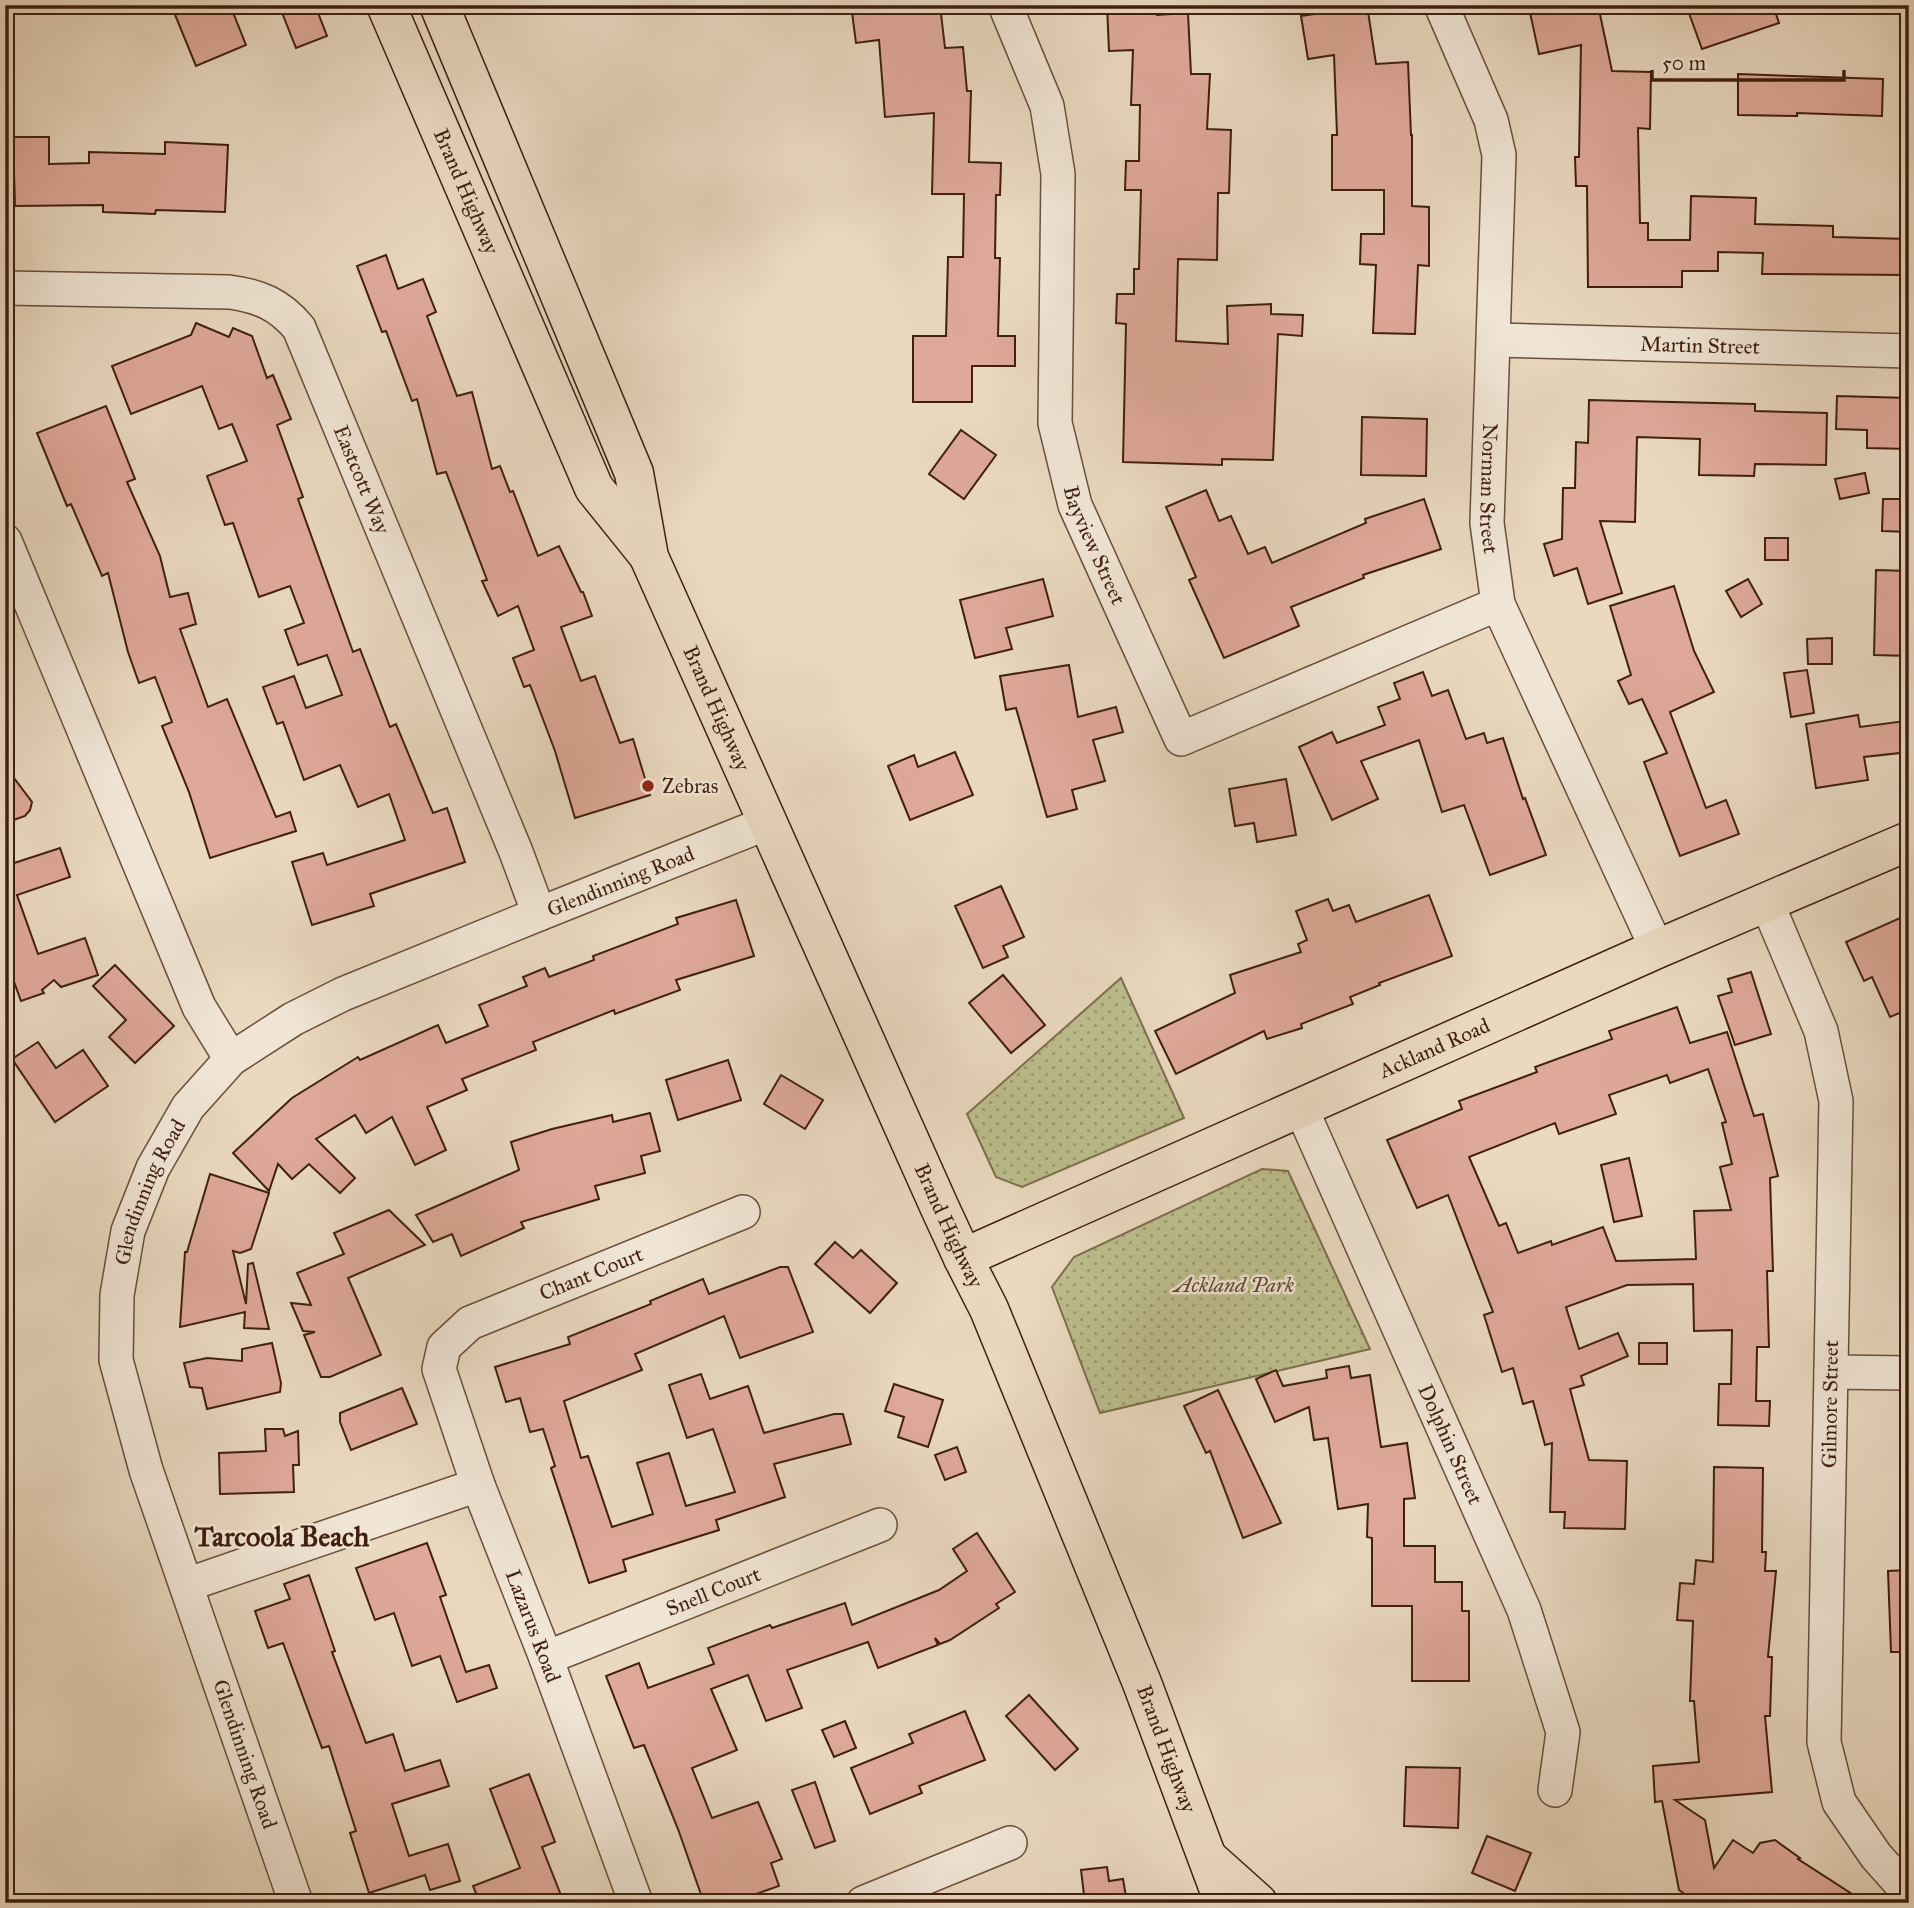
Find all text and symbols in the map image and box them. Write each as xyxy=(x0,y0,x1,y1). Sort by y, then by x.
scale bar xyxy=(1652,38,1844,82)
text: 50 m xyxy=(1662,50,1707,76)
street label: Brand Highway xyxy=(428,125,505,259)
street label: Martin Street xyxy=(1640,331,1761,360)
street label: Eastcott Way xyxy=(328,421,396,539)
street label: Norman Street xyxy=(1474,423,1504,556)
street label: Bayview Street xyxy=(1058,483,1132,609)
street label: Brand Highway xyxy=(677,642,756,776)
place label: Zebras xyxy=(662,773,718,799)
marker: Zebras xyxy=(640,778,656,794)
street label: Glendinning Road xyxy=(543,840,698,923)
street label: Ackland Road xyxy=(1374,1012,1494,1084)
street label: Glendinning Road xyxy=(109,1114,191,1267)
street label: Brand Highway xyxy=(909,1159,990,1293)
street label: Chant Court xyxy=(535,1241,647,1306)
park label: Ackland Park xyxy=(1172,1272,1295,1298)
street label: Gilmore Street xyxy=(1816,1339,1844,1468)
street label: Dolphin Street xyxy=(1412,1380,1489,1509)
district label: Tarcoola Beach xyxy=(195,1519,370,1554)
street label: Snell Court xyxy=(662,1561,765,1622)
street label: Lazarus Road xyxy=(500,1566,567,1687)
street label: Glendinning Road xyxy=(207,1676,283,1833)
street label: Brand Highway xyxy=(1131,1681,1203,1817)

